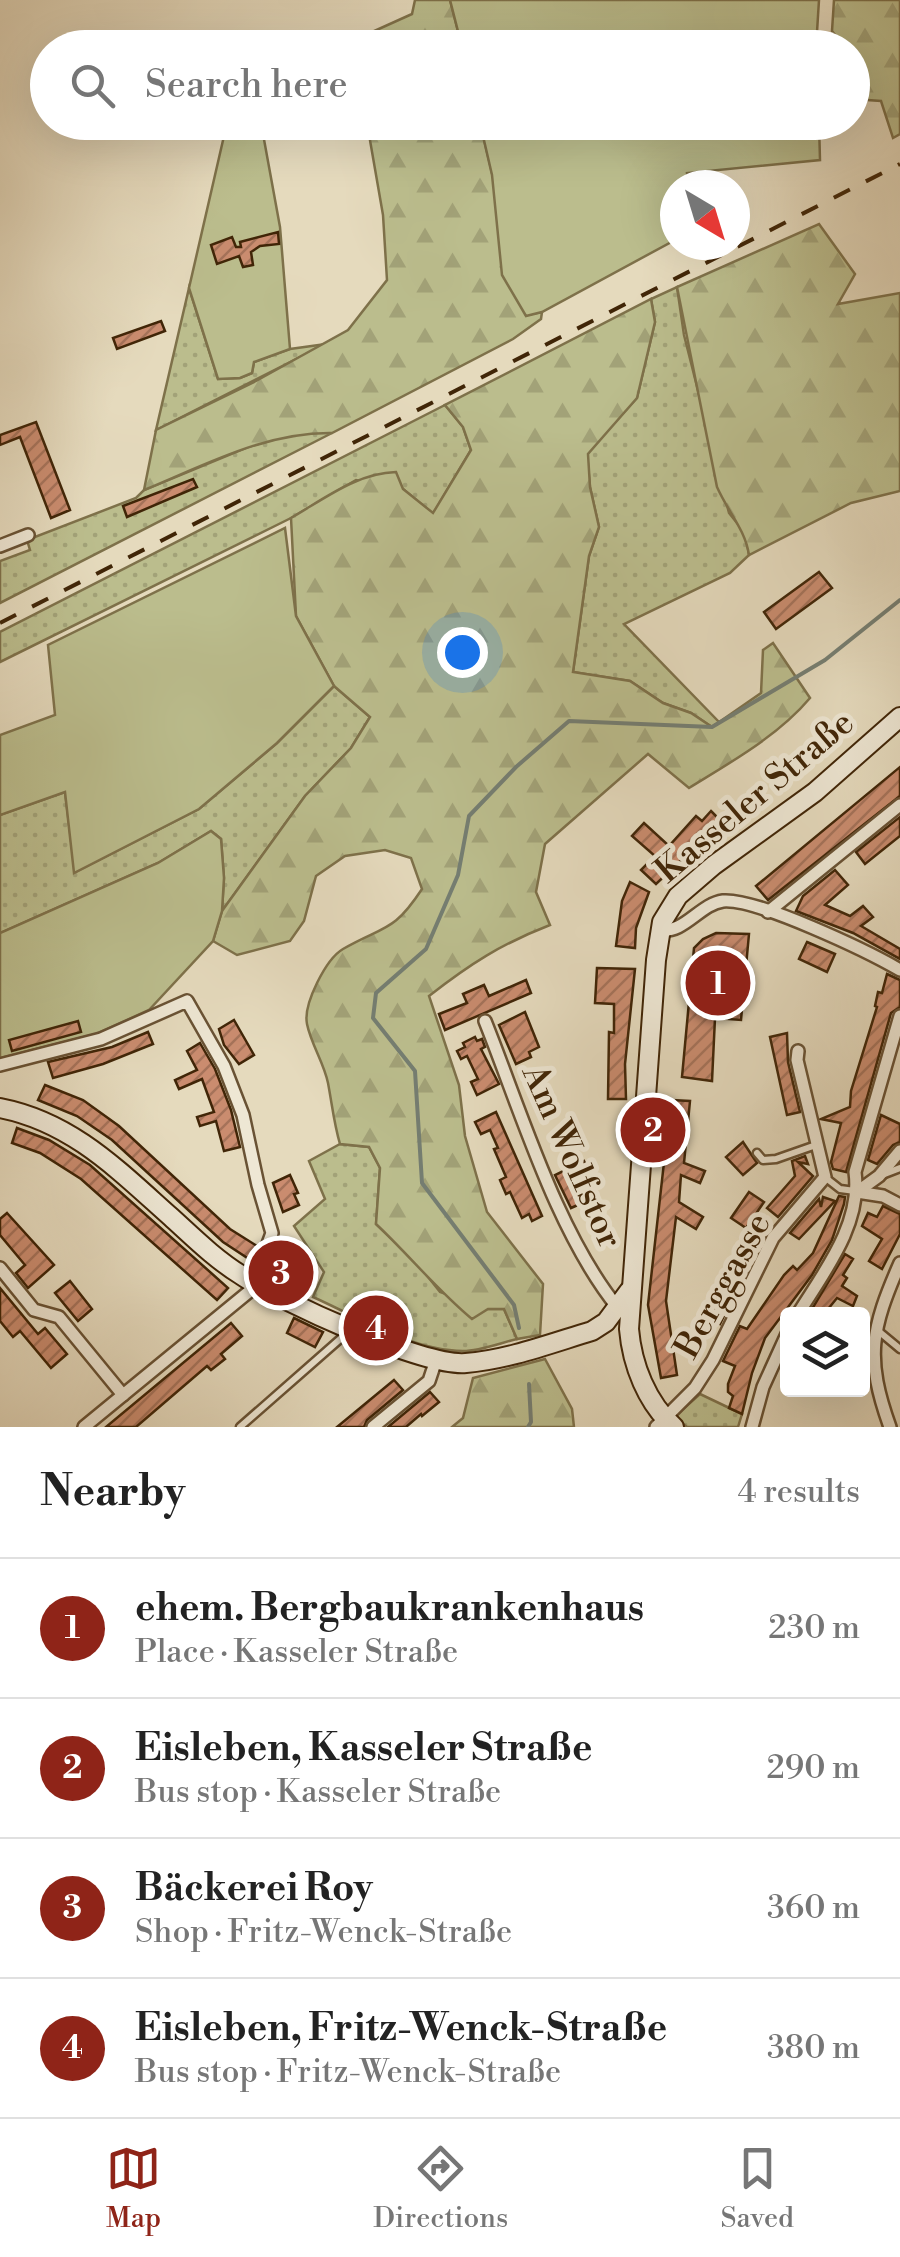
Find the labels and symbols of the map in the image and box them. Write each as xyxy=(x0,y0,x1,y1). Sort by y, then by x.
north arrow xyxy=(660,170,750,260)
your location xyxy=(437,627,488,678)
street label: Kasseler Straße xyxy=(647,702,863,893)
pin: 1 xyxy=(686,946,750,1020)
street label: Am Wolfstor xyxy=(512,1057,631,1255)
pin: 2 xyxy=(620,1092,686,1168)
street label: Berggasse xyxy=(665,1206,781,1367)
pin: 3 xyxy=(248,1236,314,1310)
pin: 4 xyxy=(344,1290,408,1366)

